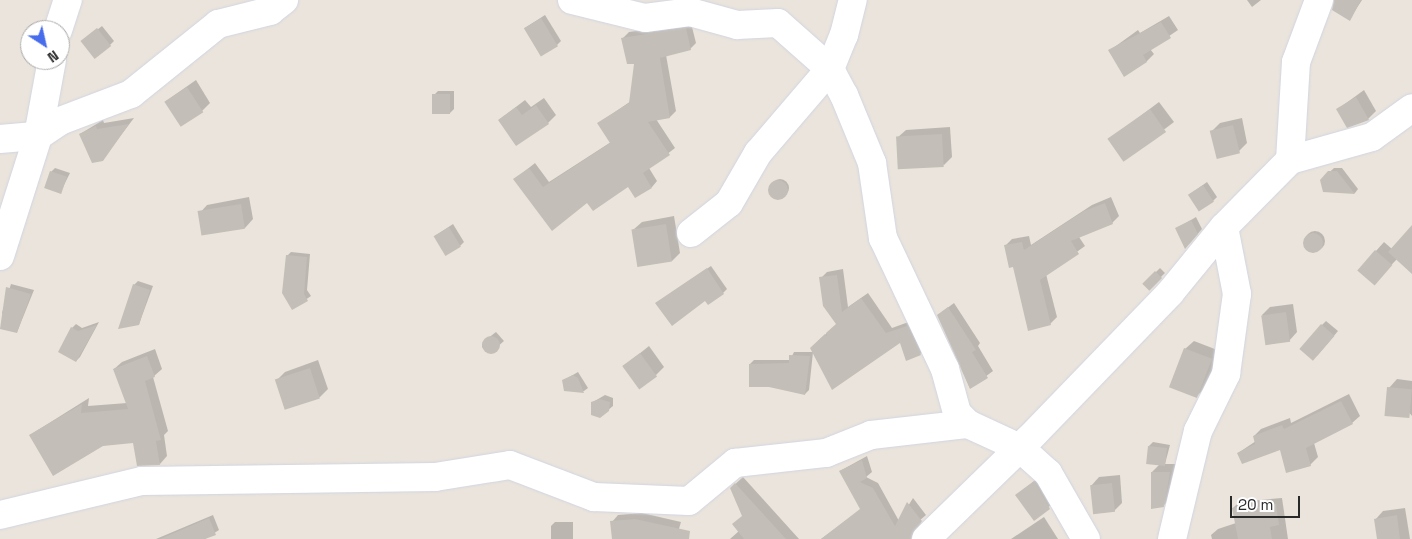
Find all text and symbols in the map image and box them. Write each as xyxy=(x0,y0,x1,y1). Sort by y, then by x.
north arrow xyxy=(20,20,70,70)
text: N xyxy=(44,46,62,67)
scale bar xyxy=(1232,486,1302,518)
text: 20 m xyxy=(1238,495,1273,514)

